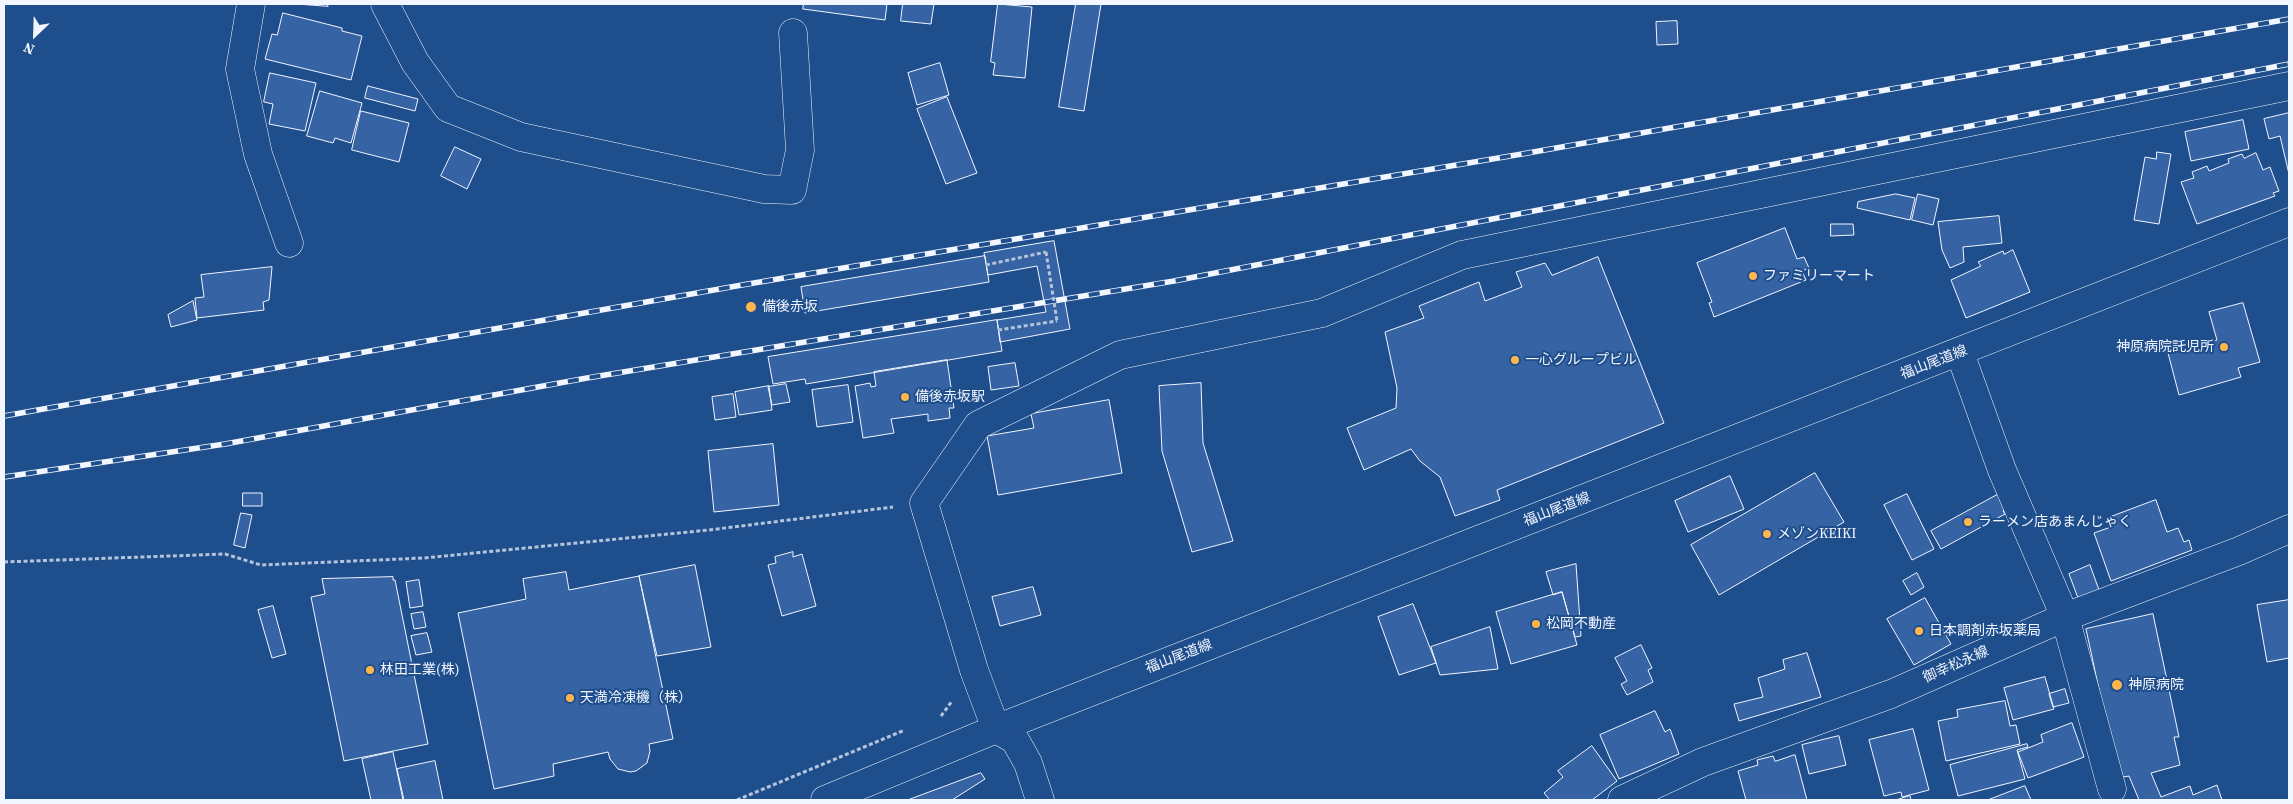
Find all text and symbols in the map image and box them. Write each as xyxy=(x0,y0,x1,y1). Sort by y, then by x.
north arrow xyxy=(10,10,60,60)
text: N xyxy=(20,37,38,60)
place label: ファミリーマート xyxy=(1763,268,1875,284)
marker: ファミリーマート xyxy=(1747,270,1759,282)
place label: 備後赤坂 xyxy=(762,299,818,315)
marker: 備後赤坂 xyxy=(744,300,758,314)
place label: 神原病院託児所 xyxy=(2116,339,2214,355)
marker: 神原病院託児所 xyxy=(2218,341,2230,353)
street label: 福山尾道線 xyxy=(1898,343,1970,383)
place label: 一心グループビル xyxy=(1525,352,1637,368)
marker: 一心グループビル xyxy=(1509,354,1521,366)
place label: 備後赤坂駅 xyxy=(915,389,985,405)
marker: 備後赤坂駅 xyxy=(899,391,911,403)
street label: 福山尾道線 xyxy=(1521,490,1593,530)
place label: ラーメン店あまんじゃく xyxy=(1978,514,2132,530)
marker: ラーメン店あまんじゃく xyxy=(1962,516,1974,528)
place label: メゾンKEIKI xyxy=(1777,526,1857,542)
marker: メゾンKEIKI xyxy=(1761,528,1773,540)
place label: 松岡不動産 xyxy=(1546,616,1616,632)
marker: 松岡不動産 xyxy=(1530,618,1542,630)
place label: 日本調剤赤坂薬局 xyxy=(1929,623,2041,639)
marker: 日本調剤赤坂薬局 xyxy=(1913,625,1925,637)
street label: 福山尾道線 xyxy=(1143,637,1215,677)
street label: 御幸松永線 xyxy=(1921,643,1991,687)
place label: 林田工業(株) xyxy=(380,662,459,678)
marker: 林田工業(株) xyxy=(364,664,376,676)
place label: 神原病院 xyxy=(2128,677,2184,693)
marker: 神原病院 xyxy=(2110,678,2124,692)
place label: 天満冷凍機（株） xyxy=(580,690,692,706)
marker: 天満冷凍機（株） xyxy=(564,692,576,704)

